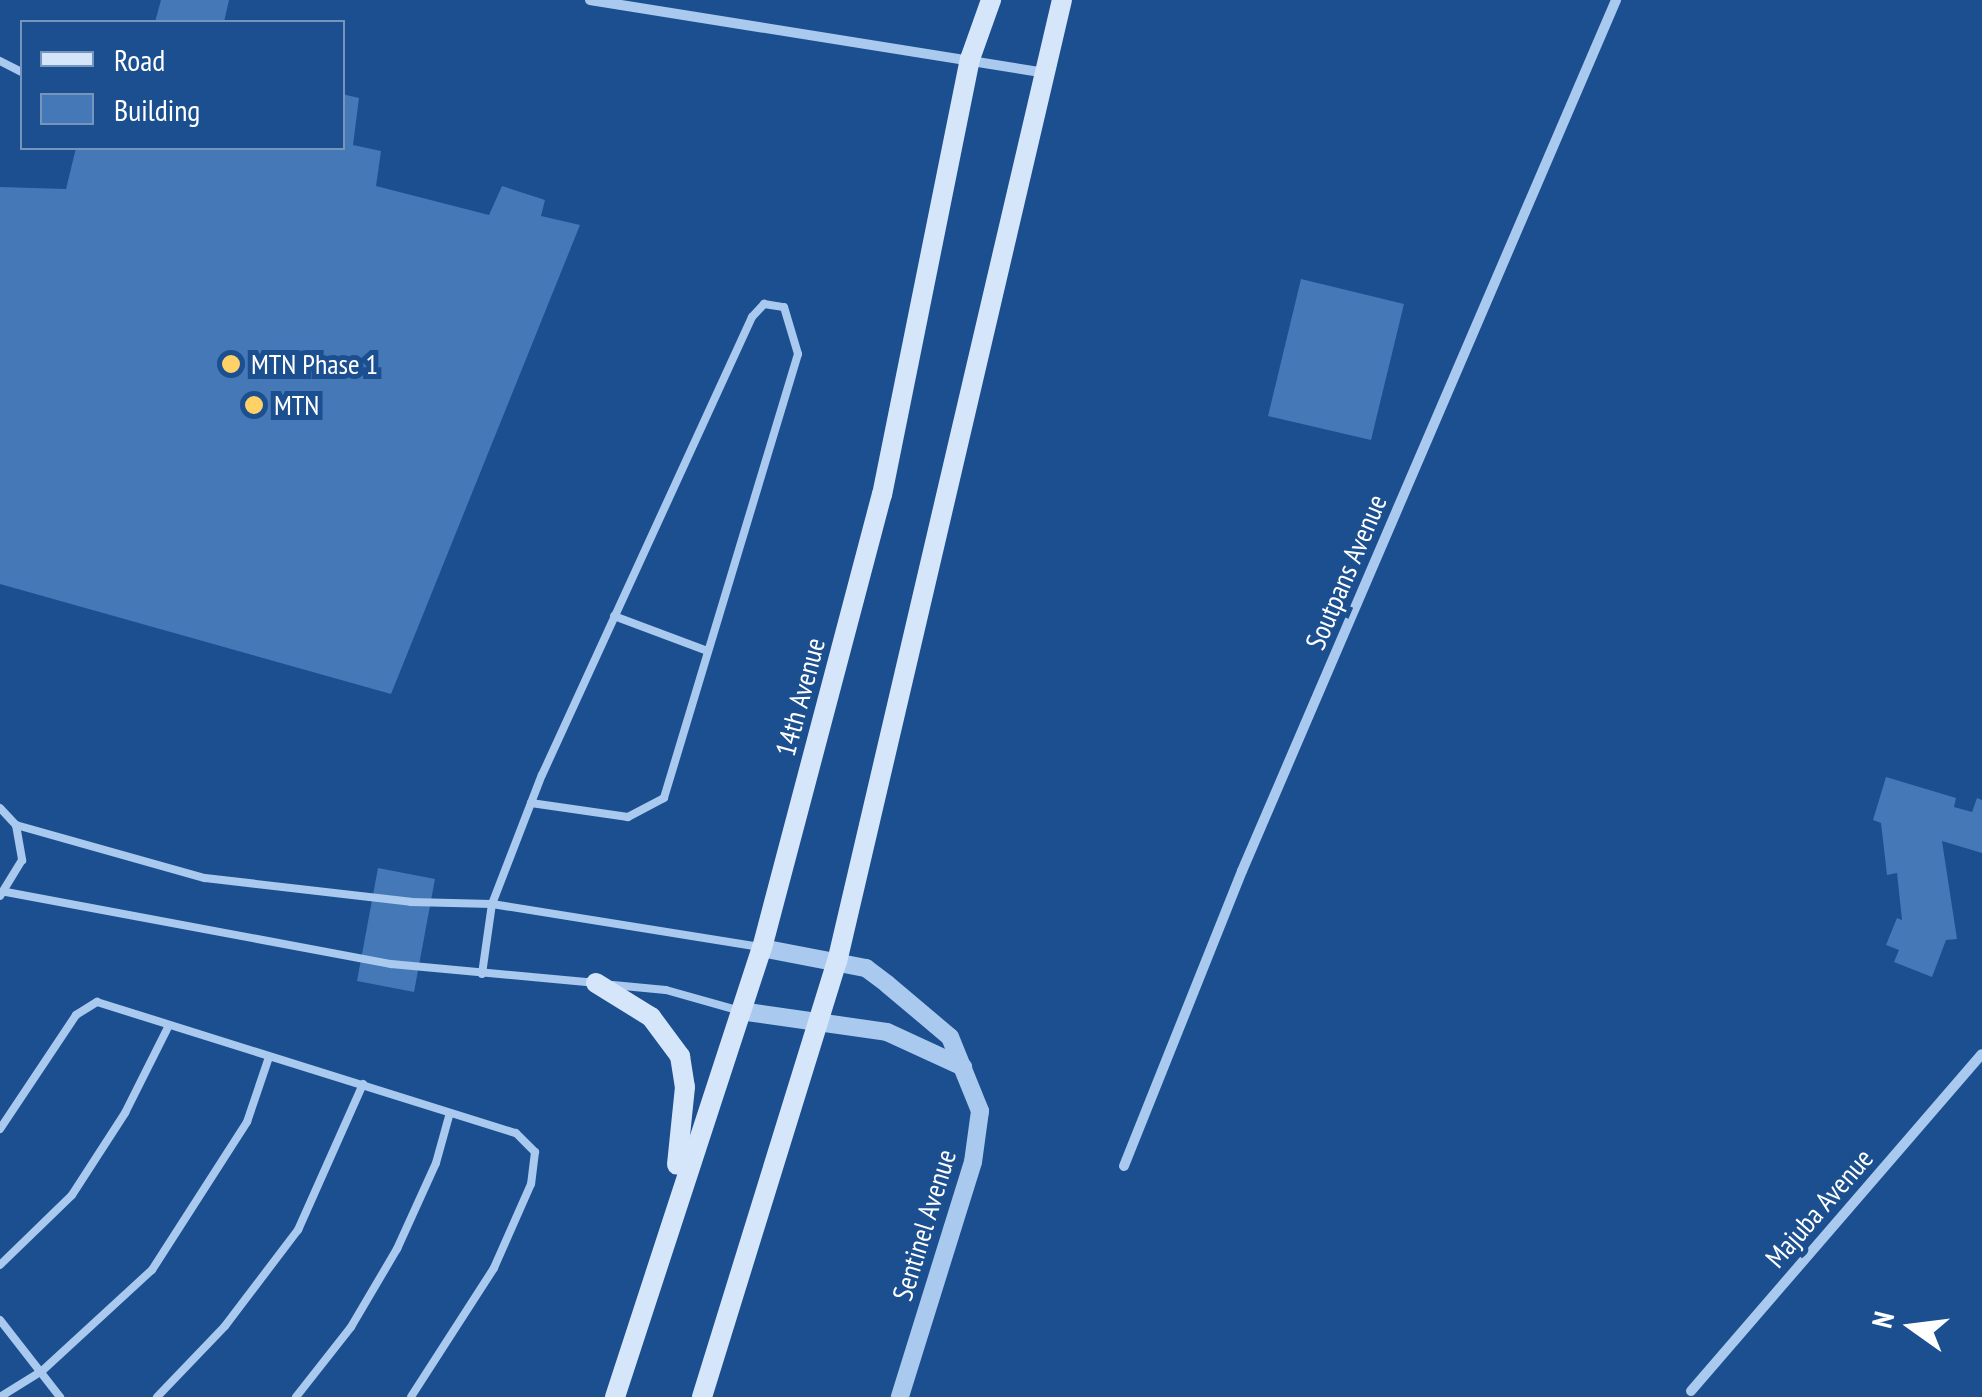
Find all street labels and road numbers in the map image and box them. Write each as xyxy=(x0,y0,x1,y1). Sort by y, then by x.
street label: Soutpans Avenue xyxy=(1298,489,1394,655)
street label: 14th Avenue xyxy=(768,634,832,760)
street label: Majuba Avenue xyxy=(1758,1141,1880,1275)
street label: Sentinel Avenue xyxy=(885,1145,963,1305)

